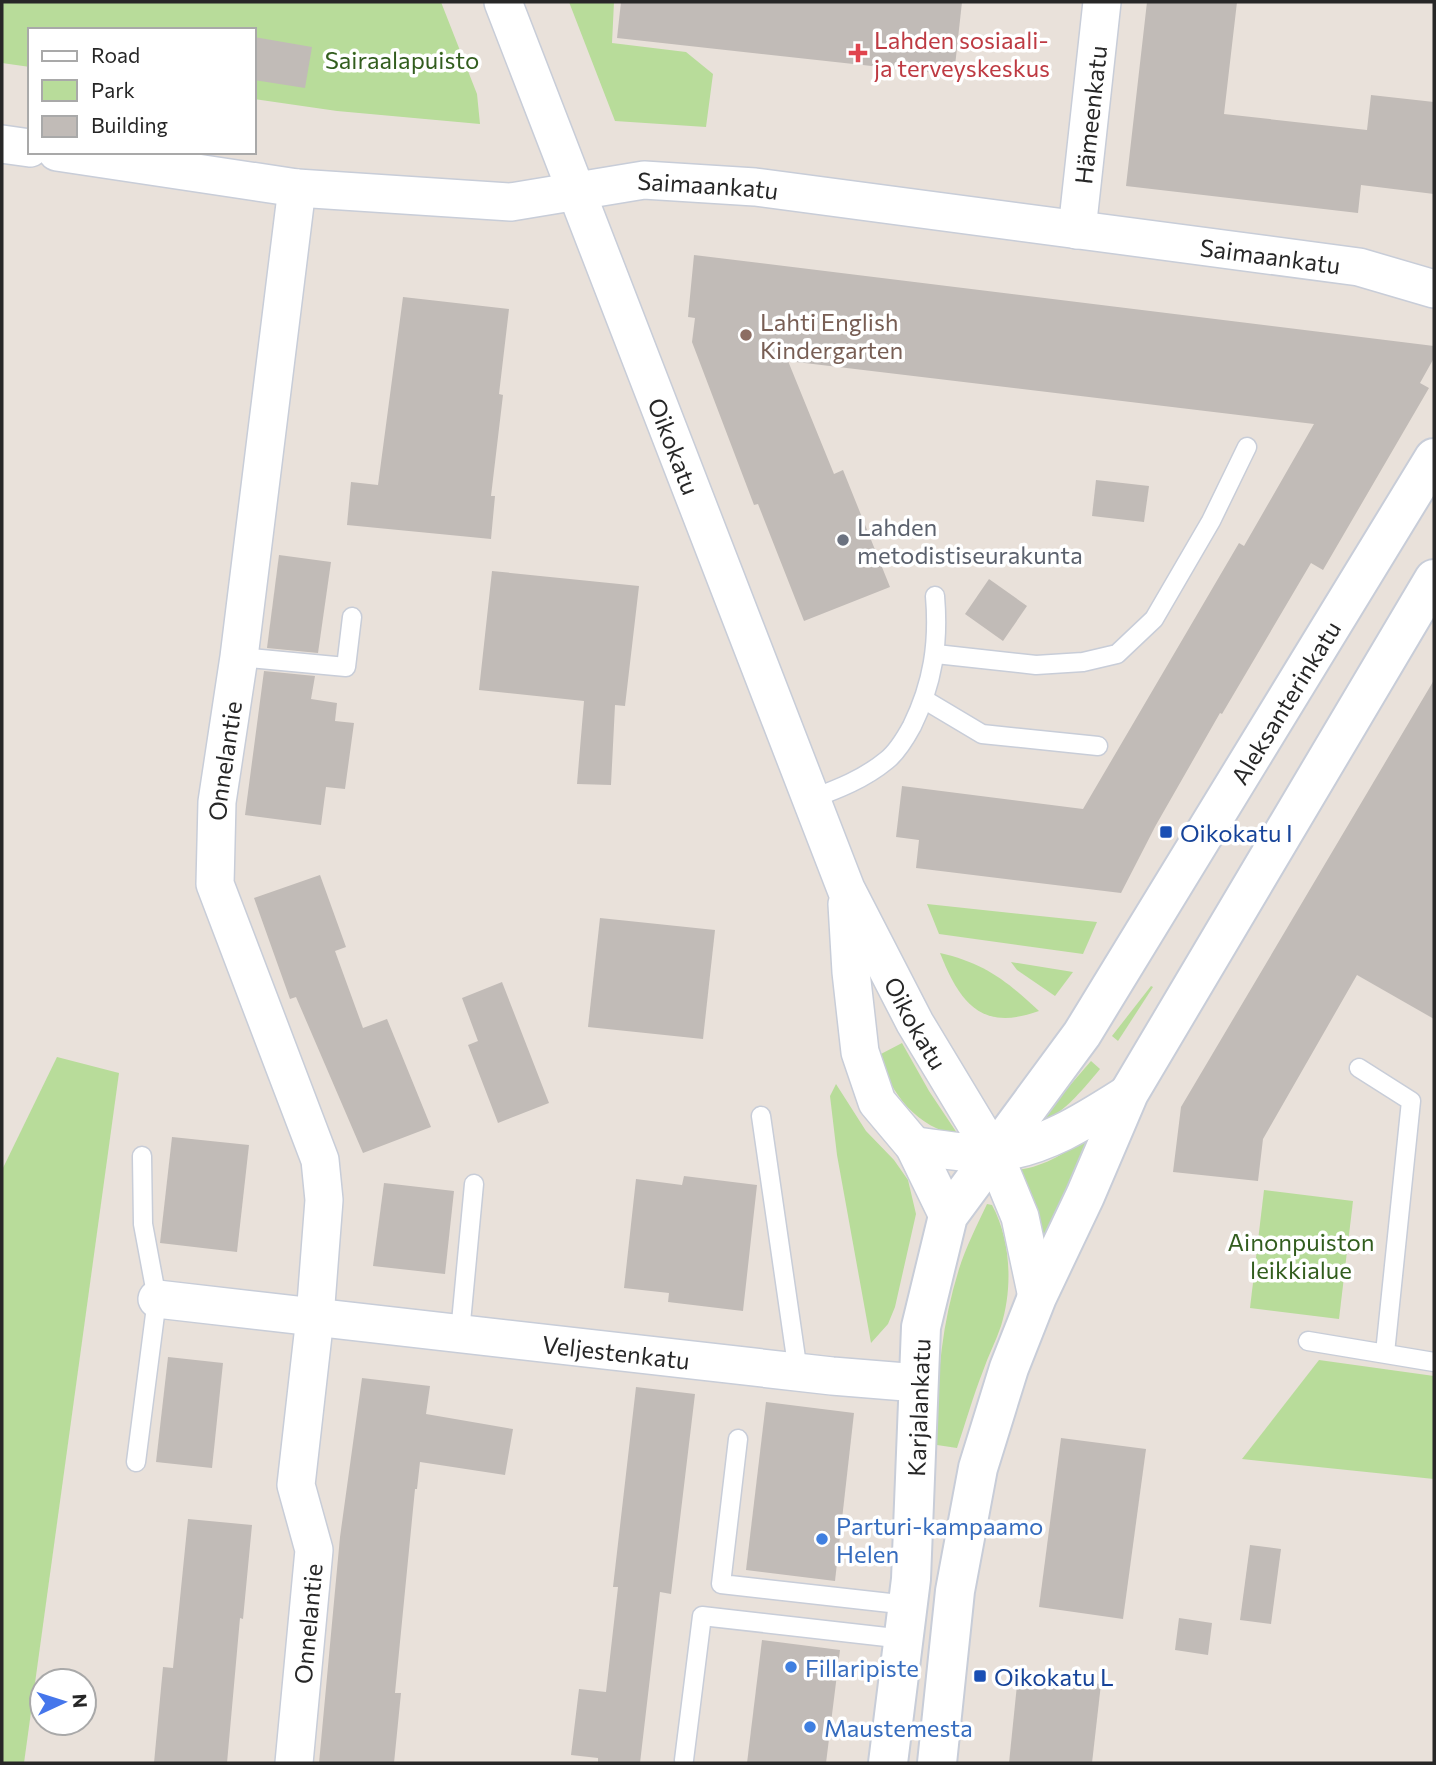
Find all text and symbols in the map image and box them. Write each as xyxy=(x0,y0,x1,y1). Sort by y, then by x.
place label: Lahden sosiaali- ja terveyskeskus xyxy=(874,25,1050,82)
legend xyxy=(28,28,256,154)
text: Road xyxy=(91,42,140,67)
marker: Lahden sosiaali- ja terveyskeskus xyxy=(848,43,868,63)
street label: Hämeenkatu xyxy=(1068,44,1112,186)
park label: Sairaalapuisto xyxy=(325,45,479,74)
text: Park xyxy=(91,77,135,102)
text: Building xyxy=(91,112,168,137)
street label: Saimaankatu xyxy=(636,165,780,204)
street label: Saimaankatu xyxy=(1198,232,1342,279)
place label: Lahti English Kindergarten xyxy=(760,307,903,364)
marker: Lahti English Kindergarten xyxy=(738,327,754,343)
street label: Oikokatu xyxy=(643,393,706,498)
place label: Lahden metodistiseurakunta xyxy=(857,512,1083,569)
marker: Lahden metodistiseurakunta xyxy=(835,532,851,548)
street label: Aleksanterinkatu xyxy=(1224,615,1346,789)
street label: Onnelantie xyxy=(202,699,247,821)
place label: Oikokatu I xyxy=(1180,818,1293,847)
marker: Oikokatu I xyxy=(1158,824,1174,840)
street label: Oikokatu xyxy=(879,972,954,1074)
park label: Ainonpuiston leikkialue xyxy=(1228,1227,1374,1284)
street label: Veljestenkatu xyxy=(541,1329,691,1374)
street label: Karjalankatu xyxy=(901,1338,935,1477)
place label: Parturi-kampaamo Helen xyxy=(836,1511,1043,1568)
marker: Parturi-kampaamo Helen xyxy=(814,1531,830,1547)
street label: Onnelantie xyxy=(287,1562,327,1685)
place label: Fillaripiste xyxy=(805,1653,919,1682)
marker: Fillaripiste xyxy=(783,1659,799,1675)
place label: Oikokatu L xyxy=(994,1662,1114,1691)
north arrow xyxy=(28,1667,98,1737)
marker: Oikokatu L xyxy=(972,1668,988,1684)
text: N xyxy=(68,1693,92,1709)
place label: Maustemesta xyxy=(824,1713,973,1742)
marker: Maustemesta xyxy=(802,1719,818,1735)

